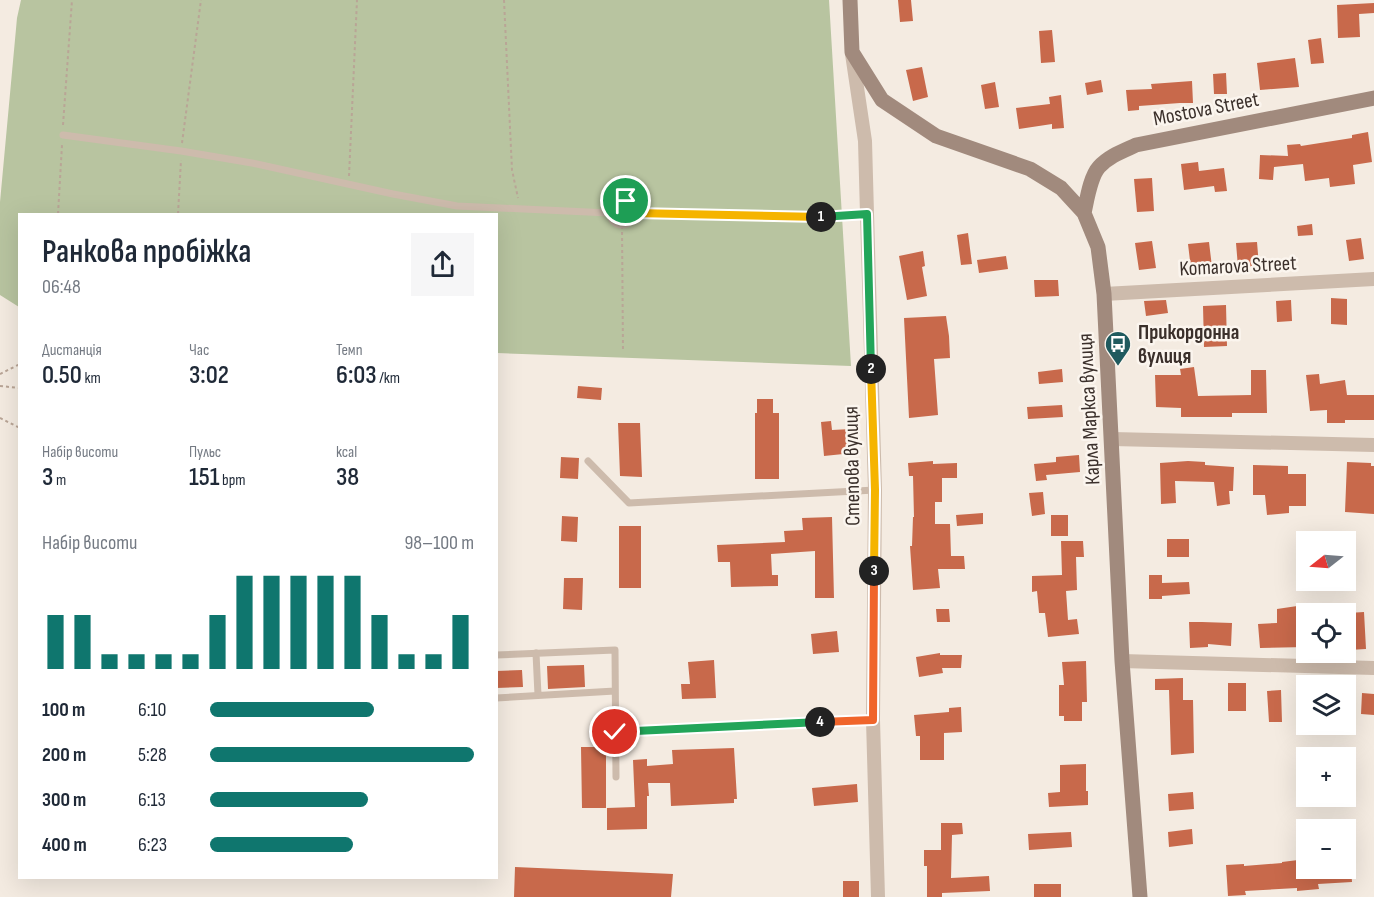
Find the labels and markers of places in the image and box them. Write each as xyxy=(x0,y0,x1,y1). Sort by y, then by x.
pin xyxy=(600,175,651,226)
pin: 1 xyxy=(806,202,836,232)
place label: Прикордонна вулиця xyxy=(1138,320,1239,369)
bus stop icon: Прикордонна вулиця xyxy=(1103,329,1133,367)
pin: 2 xyxy=(856,354,886,384)
pin: 3 xyxy=(859,556,889,586)
pin xyxy=(589,706,640,757)
pin: 4 xyxy=(805,707,835,737)

